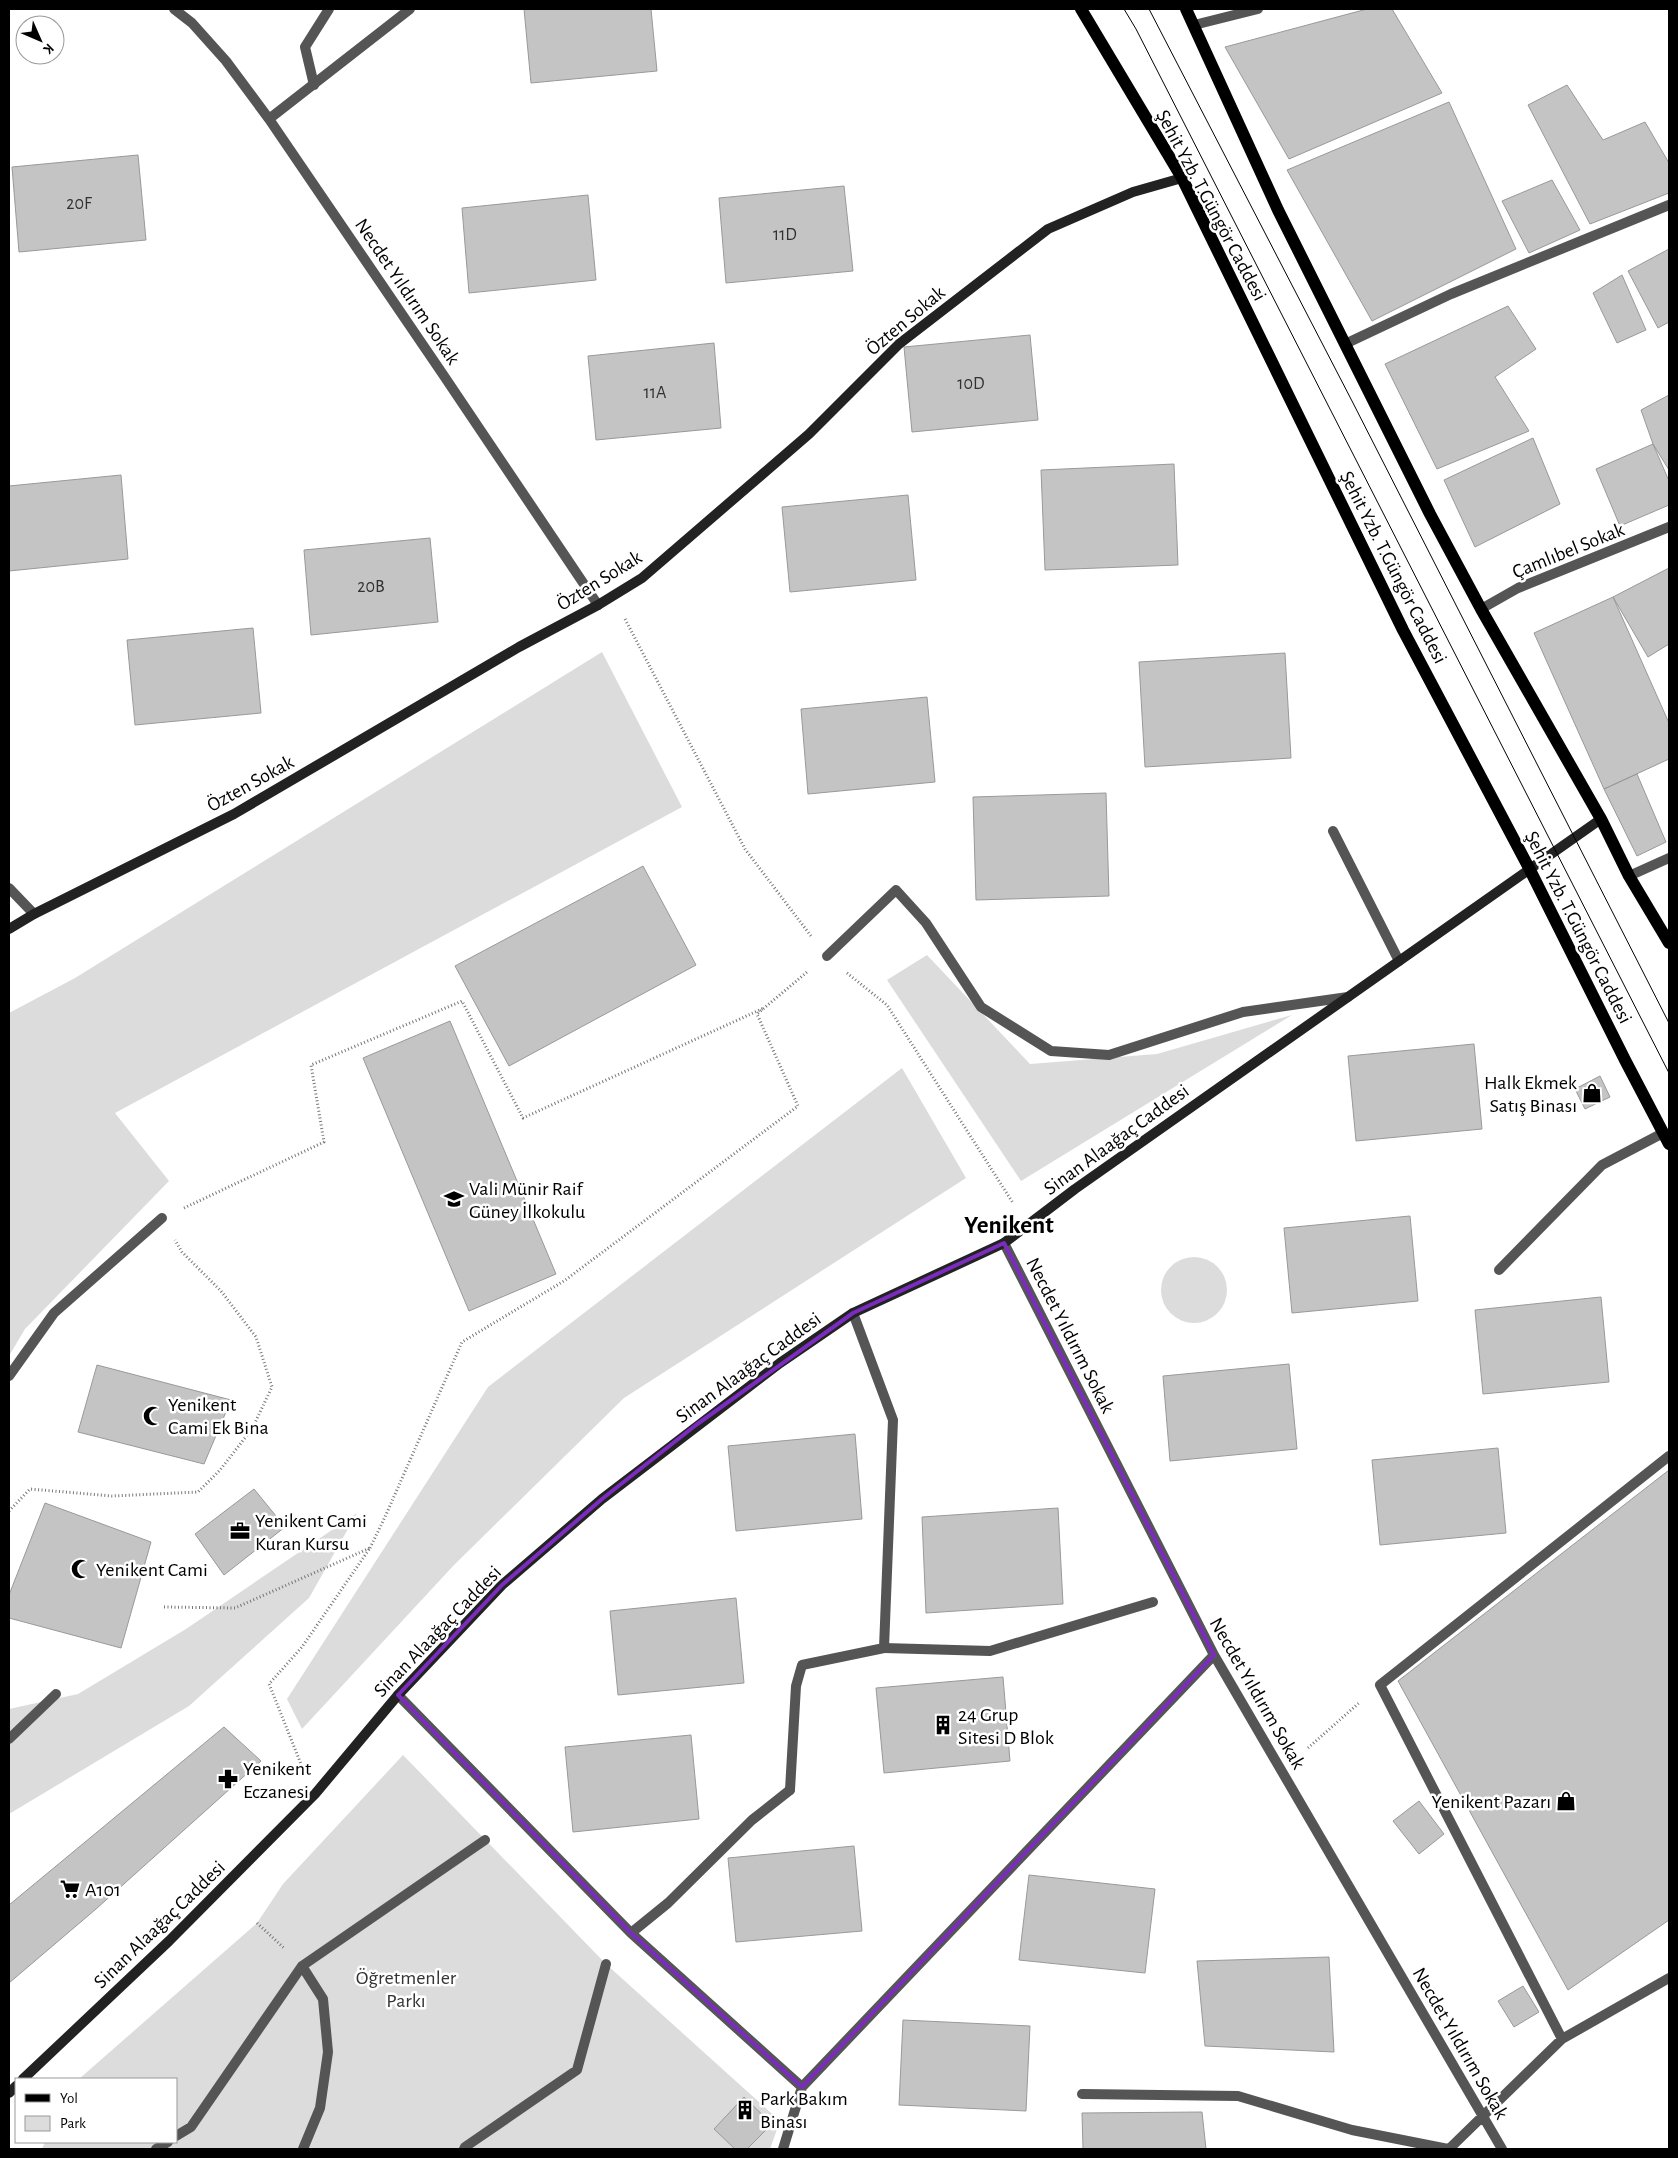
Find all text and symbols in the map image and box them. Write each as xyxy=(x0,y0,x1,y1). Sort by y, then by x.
north arrow xyxy=(15,15,65,65)
text: K xyxy=(40,41,56,57)
street label: Şehit Yzb. T.Güngör Caddesi xyxy=(1152,107,1270,304)
house number: 20F xyxy=(66,195,92,213)
street label: Necdet Yıldırım Sokak xyxy=(351,215,463,368)
house number: 11D xyxy=(773,226,797,244)
street label: Özten Sokak xyxy=(863,282,949,359)
house number: 10D xyxy=(957,375,985,393)
house number: 11A xyxy=(644,384,667,402)
street label: Şehit Yzb. T.Güngör Caddesi xyxy=(1336,468,1450,667)
street label: Çamlıbel Sokak xyxy=(1510,519,1627,582)
street label: Özten Sokak xyxy=(554,547,645,615)
house number: 20B xyxy=(357,578,385,596)
street label: Özten Sokak xyxy=(204,752,297,816)
street label: Şehit Yzb. T.Güngör Caddesi xyxy=(1521,828,1635,1027)
place label: Halk Ekmek Satış Binası xyxy=(1484,1073,1577,1116)
street label: Sinan Alaağaç Caddesi xyxy=(1040,1081,1193,1199)
shop icon: Halk Ekmek Satış Binası xyxy=(1581,1082,1603,1104)
place label: Vali Münir Raif Güney İlkokulu xyxy=(469,1179,585,1222)
school or university icon: Vali Münir Raif Güney İlkokulu xyxy=(443,1188,465,1210)
district label: Yenikent xyxy=(964,1213,1054,1238)
street label: Necdet Yıldırım Sokak xyxy=(1022,1255,1118,1416)
street label: Sinan Alaağaç Caddesi xyxy=(672,1309,825,1427)
place label: Yenikent Cami Ek Bina xyxy=(168,1395,269,1438)
mosque icon: Yenikent Cami Ek Bina xyxy=(142,1405,164,1427)
place label: Yenikent Cami Kuran Kursu xyxy=(255,1511,367,1554)
office icon: Yenikent Cami Kuran Kursu xyxy=(229,1520,251,1542)
mosque icon: Yenikent Cami xyxy=(70,1558,92,1580)
place label: Yenikent Cami xyxy=(96,1560,208,1580)
street label: Sinan Alaağaç Caddesi xyxy=(370,1562,505,1701)
street label: Necdet Yıldırım Sokak xyxy=(1206,1614,1309,1773)
place label: 24 Grup Sitesi D Blok xyxy=(958,1705,1054,1748)
building icon: 24 Grup Sitesi D Blok xyxy=(932,1714,954,1736)
place label: Yenikent Eczanesi xyxy=(243,1759,312,1802)
pharmacy icon: Yenikent Eczanesi xyxy=(217,1768,239,1790)
shop icon: Yenikent Pazarı xyxy=(1555,1790,1577,1812)
place label: Yenikent Pazarı xyxy=(1432,1792,1551,1812)
street label: Sinan Alaağaç Caddesi xyxy=(90,1857,229,1992)
supermarket icon: A101 xyxy=(59,1878,81,1900)
place label: A101 xyxy=(85,1880,121,1900)
street label: Necdet Yıldırım Sokak xyxy=(1409,1964,1512,2123)
park label: Öğretmenler Parkı xyxy=(356,1968,457,2011)
legend xyxy=(15,2078,178,2143)
place label: Park Bakım Binası xyxy=(760,2089,848,2132)
text: Yol xyxy=(60,2091,78,2106)
building icon: Park Bakım Binası xyxy=(734,2099,756,2121)
text: Park xyxy=(60,2116,86,2131)

